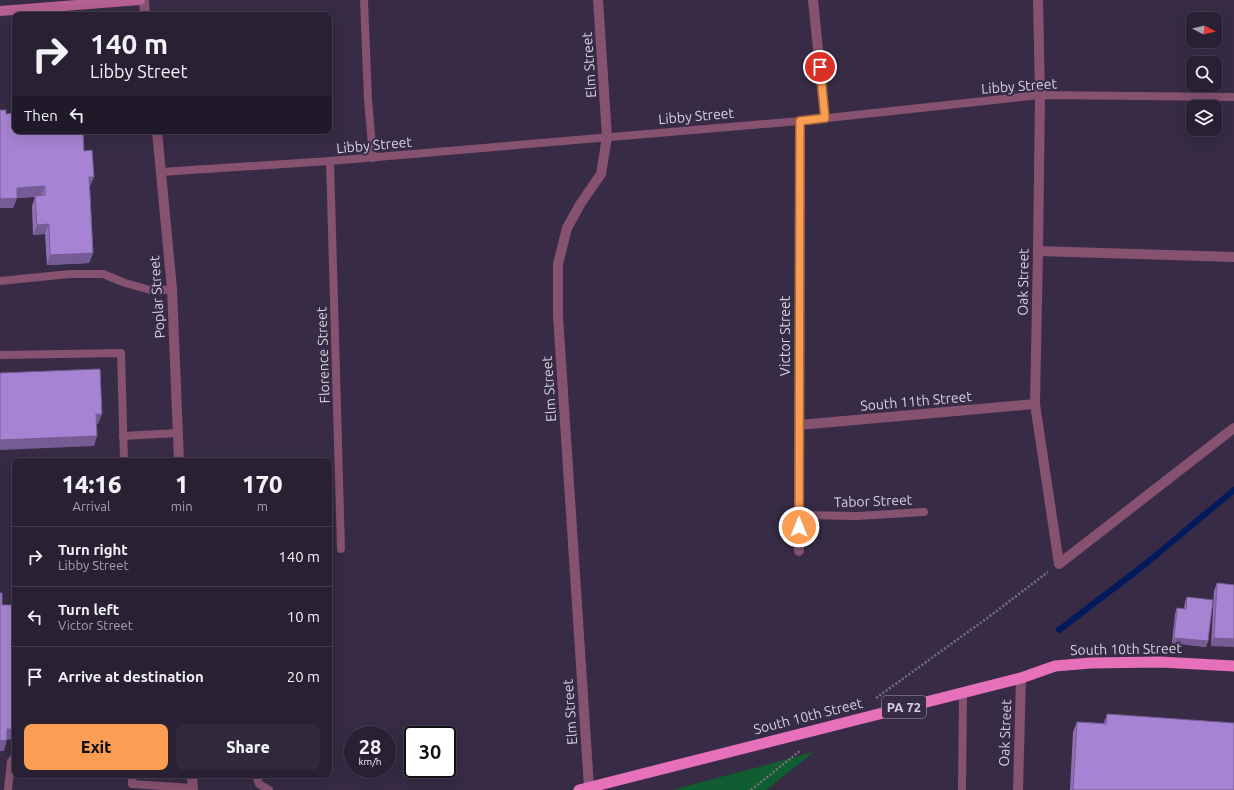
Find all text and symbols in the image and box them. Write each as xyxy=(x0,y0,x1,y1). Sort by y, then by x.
north arrow xyxy=(1186,12,1222,48)
map controls xyxy=(1186,12,1222,136)
icon: right xyxy=(24,28,76,80)
text: 140 m xyxy=(90,28,168,59)
street label: Elm Street xyxy=(579,31,599,98)
pin xyxy=(803,50,837,84)
icon: arrive xyxy=(809,56,831,78)
button: search xyxy=(1186,56,1222,92)
text: Libby Street xyxy=(90,61,188,81)
street label: Libby Street xyxy=(981,75,1058,97)
button: layers xyxy=(1186,100,1222,136)
icon: left xyxy=(66,104,88,126)
street label: Libby Street xyxy=(657,105,735,127)
text: Then xyxy=(24,107,58,124)
street label: Libby Street xyxy=(335,134,413,156)
street label: Oak Street xyxy=(1014,248,1032,316)
street label: Poplar Street xyxy=(146,255,168,339)
street label: Victor Street xyxy=(777,295,793,376)
street label: Florence Street xyxy=(313,306,333,404)
street label: Elm Street xyxy=(539,355,559,422)
street label: South 11th Street xyxy=(860,388,973,414)
text: 14:16 xyxy=(61,471,121,498)
text: 1 xyxy=(175,471,188,498)
text: 170 xyxy=(242,471,283,498)
street label: Tabor Street xyxy=(834,492,913,510)
text: Arrival xyxy=(72,499,110,513)
text: min xyxy=(171,499,193,513)
text: m xyxy=(257,499,268,513)
position arrow xyxy=(778,506,820,548)
text: Turn right xyxy=(58,541,128,558)
icon: right xyxy=(24,546,46,568)
text: 140 m xyxy=(278,548,320,565)
text: Libby Street xyxy=(58,558,129,572)
text: Turn left xyxy=(58,601,119,618)
icon: left xyxy=(24,606,46,628)
text: 10 m xyxy=(287,608,320,625)
text: Victor Street xyxy=(58,618,133,632)
street label: South 10th Street xyxy=(1070,640,1183,658)
icon: arrive xyxy=(24,666,46,688)
text: Arrive at destination xyxy=(58,668,204,685)
text: 20 m xyxy=(287,668,320,685)
street label: Elm Street xyxy=(560,678,580,745)
street label: South 10th Street xyxy=(752,695,865,737)
road number: PA 72 xyxy=(882,696,926,718)
street label: Oak Street xyxy=(996,699,1014,767)
button: Exit xyxy=(24,724,168,770)
button: Share xyxy=(176,724,320,770)
speed limit sign: 30 xyxy=(404,726,456,778)
text: 28 xyxy=(359,735,381,758)
text: km/h xyxy=(358,756,382,767)

